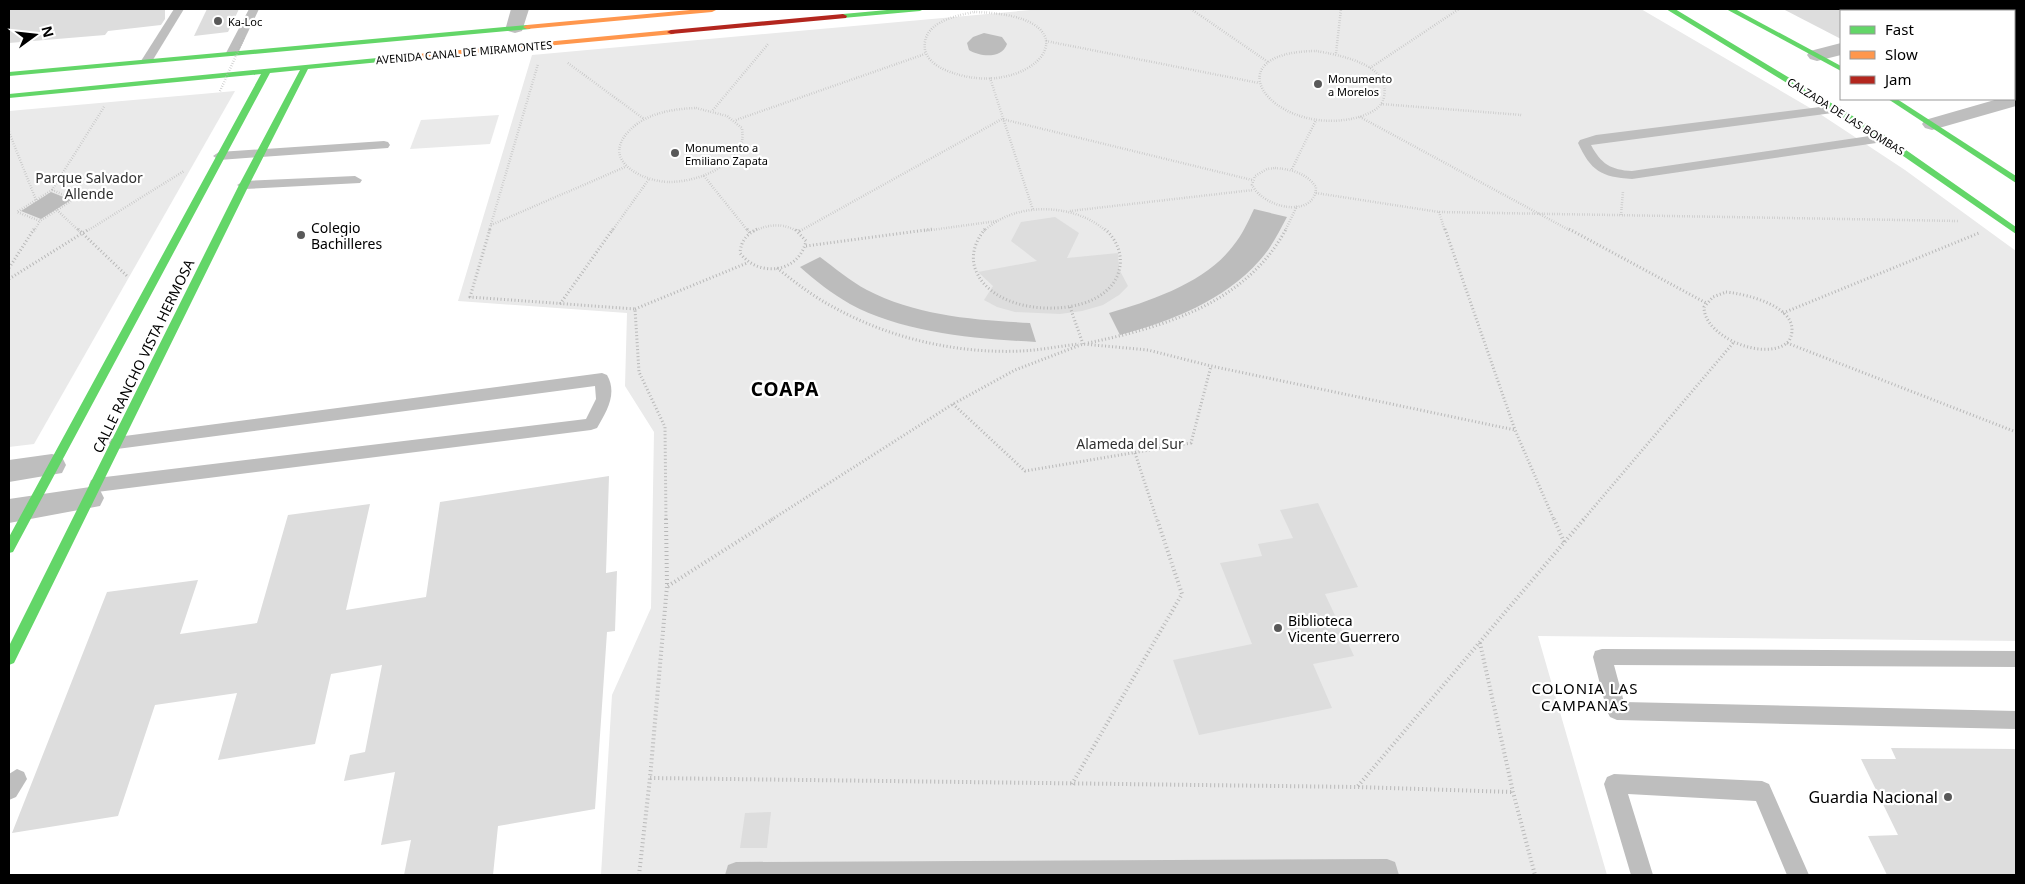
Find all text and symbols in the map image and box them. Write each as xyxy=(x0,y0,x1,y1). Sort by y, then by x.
north arrow xyxy=(10,10,60,60)
legend xyxy=(1840,10,2015,100)
place label: Ka-Loc xyxy=(228,14,262,29)
marker: Ka-Loc xyxy=(212,15,224,27)
text: Fast xyxy=(1885,19,1914,39)
text: N xyxy=(37,24,59,39)
street label: AVENIDA CANAL DE MIRAMONTES xyxy=(375,37,553,67)
text: Slow xyxy=(1885,44,1918,64)
text: Jam xyxy=(1883,69,1912,89)
place label: Monumento a Morelos xyxy=(1328,71,1392,99)
street label: CALZADA DE LAS BOMBAS xyxy=(1785,74,1907,158)
marker: Monumento a Morelos xyxy=(1312,78,1324,90)
place label: Monumento a Emiliano Zapata xyxy=(685,140,768,168)
marker: Monumento a Emiliano Zapata xyxy=(669,147,681,159)
park label: Parque Salvador Allende xyxy=(35,168,143,203)
place label: Colegio Bachilleres xyxy=(311,218,382,253)
marker: Colegio Bachilleres xyxy=(295,229,307,241)
street label: CALLE RANCHO VISTA HERMOSA xyxy=(88,256,198,456)
district label: COAPA xyxy=(751,376,819,402)
park label: Alameda del Sur xyxy=(1076,434,1184,453)
place label: Biblioteca Vicente Guerrero xyxy=(1288,611,1400,646)
marker: Biblioteca Vicente Guerrero xyxy=(1272,622,1284,634)
district label: COLONIA LAS CAMPANAS xyxy=(1532,678,1638,715)
place label: Guardia Nacional xyxy=(1808,786,1938,808)
marker: Guardia Nacional xyxy=(1942,791,1954,803)

